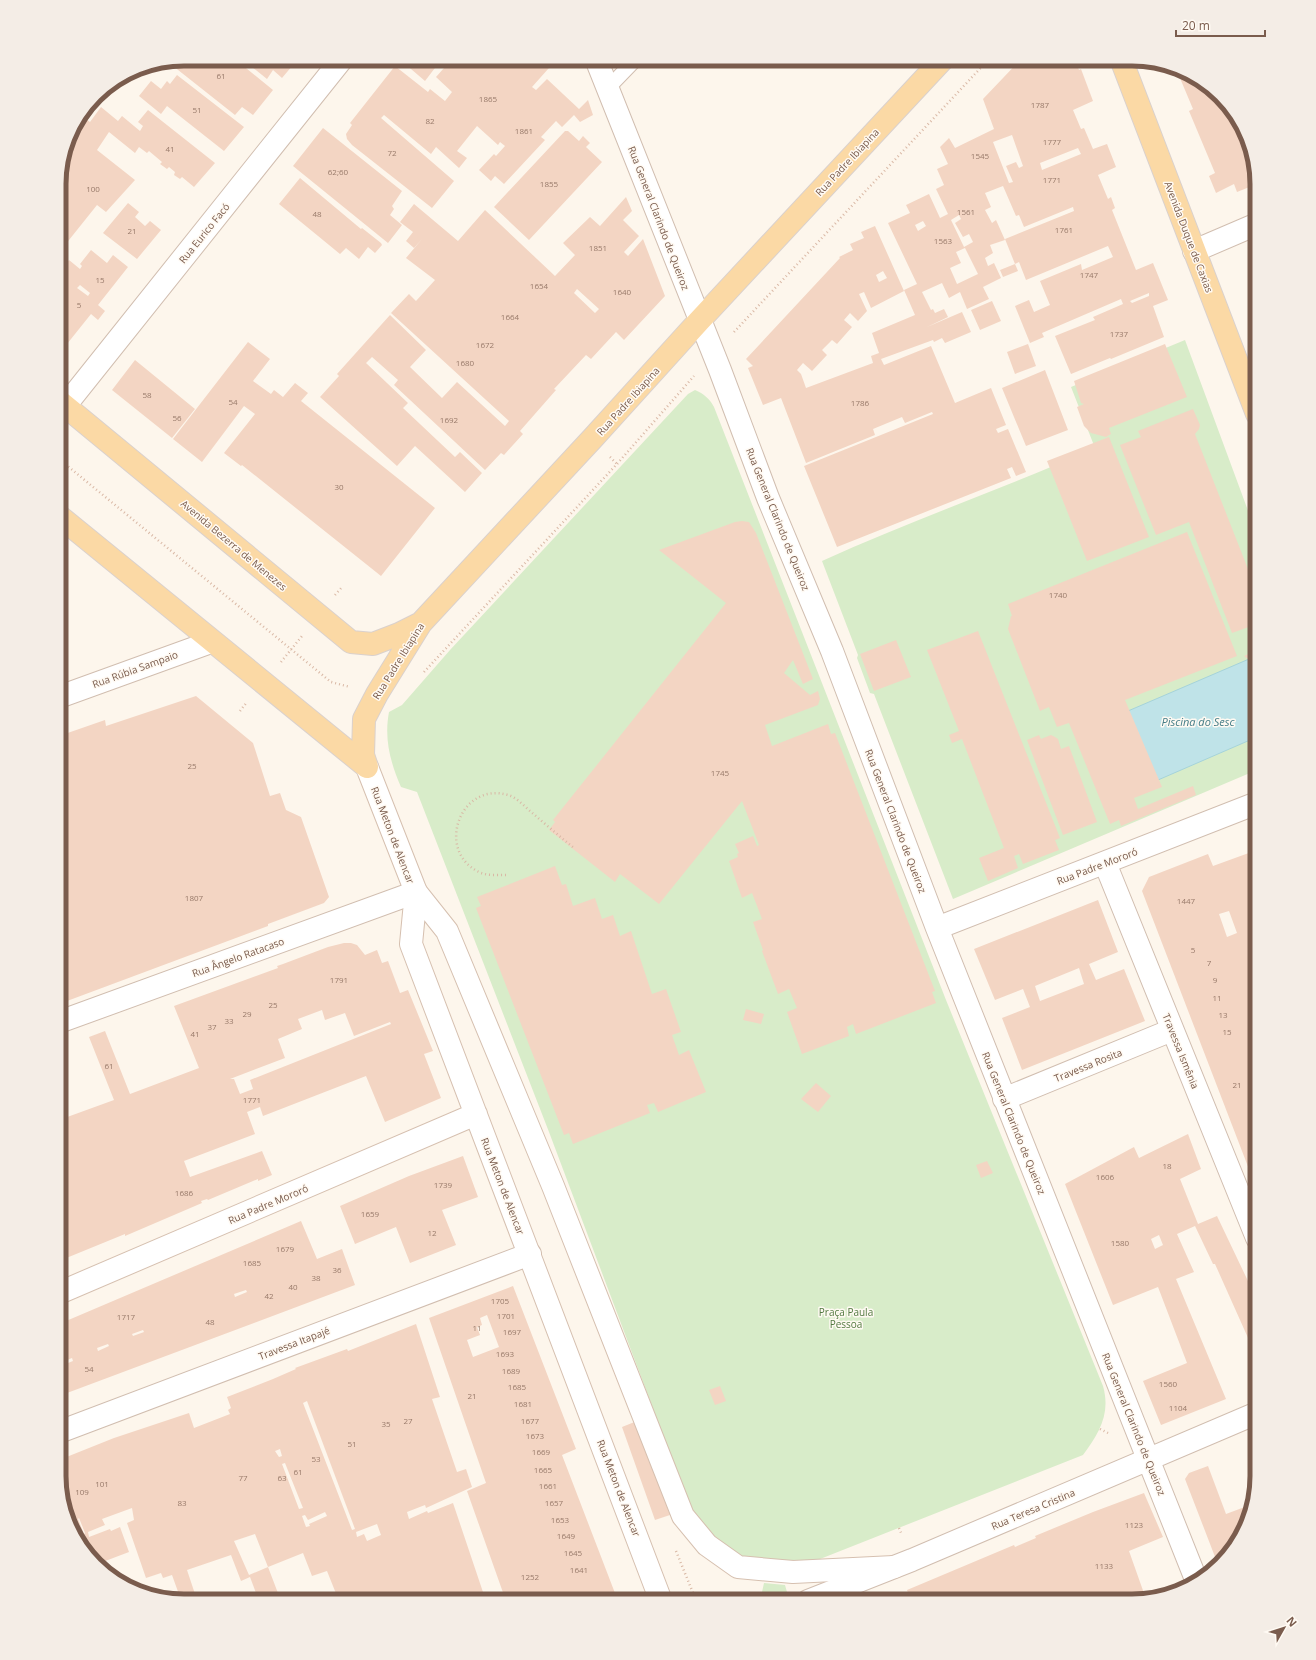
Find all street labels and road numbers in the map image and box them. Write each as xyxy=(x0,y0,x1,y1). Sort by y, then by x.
street label: Rua Padre Ibiapina xyxy=(812,125,882,199)
street label: Rua General Clarindo de Queiroz xyxy=(625,144,693,292)
street label: Avenida Duque de Caxias xyxy=(1161,179,1217,295)
street label: Rua Eurico Facó xyxy=(175,200,233,266)
street label: Rua Padre Ibiapina xyxy=(593,364,663,438)
street label: Rua General Clarindo de Queiroz xyxy=(743,445,813,593)
street label: Avenida Bezerra de Menezes xyxy=(178,496,290,594)
street label: Rua Padre Ibiapina xyxy=(369,620,427,702)
street label: Rua Rúbia Sampaio xyxy=(90,647,180,691)
street label: Rua General Clarindo de Queiroz xyxy=(862,747,930,895)
street label: Rua Meton de Alencar xyxy=(368,785,418,885)
street label: Rua Padre Mororó xyxy=(1055,844,1139,888)
street label: Rua Ângelo Ratacaso xyxy=(190,934,286,980)
street label: Travessa Ismênia xyxy=(1160,1011,1202,1091)
street label: Travessa Rosita xyxy=(1052,1045,1124,1085)
street label: Rua General Clarindo de Queiroz xyxy=(979,1049,1049,1197)
street label: Rua Meton de Alencar xyxy=(478,1136,528,1236)
street label: Rua Padre Mororó xyxy=(226,1181,310,1227)
street label: Travessa Itapajé xyxy=(256,1323,332,1363)
street label: Rua General Clarindo de Queiroz xyxy=(1099,1350,1169,1498)
street label: Rua Meton de Alencar xyxy=(594,1438,644,1538)
street label: Rua Teresa Cristina xyxy=(989,1485,1077,1533)

